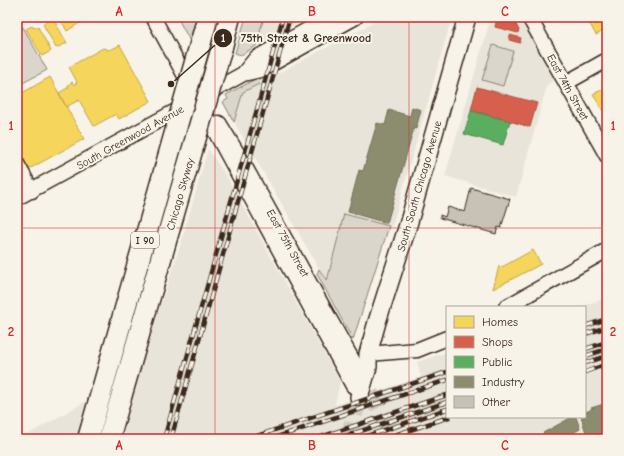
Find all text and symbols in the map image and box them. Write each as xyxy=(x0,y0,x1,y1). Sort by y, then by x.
text: A xyxy=(115,4,123,19)
text: B xyxy=(308,4,316,19)
text: C xyxy=(501,4,509,19)
callout: 75th Street & Greenwood xyxy=(213,26,380,50)
text: 1 xyxy=(221,31,226,45)
text: 75th Street & Greenwood xyxy=(241,31,371,45)
street label: East 74th Street xyxy=(544,52,592,123)
street label: South Greenwood Avenue xyxy=(74,102,186,172)
text: 1 xyxy=(8,118,14,133)
text: 1 xyxy=(610,118,616,133)
street label: South South Chicago Avenue xyxy=(395,119,445,253)
street label: Chicago Skyway xyxy=(164,156,197,232)
street label: East 75th Street xyxy=(264,207,312,280)
road number: I 90 xyxy=(131,232,159,248)
legend xyxy=(446,306,586,418)
text: Homes xyxy=(482,315,518,329)
text: 2 xyxy=(8,324,14,339)
text: 2 xyxy=(610,324,616,339)
text: Shops xyxy=(482,335,513,349)
text: Public xyxy=(482,355,513,369)
text: Industry xyxy=(482,375,525,389)
text: Other xyxy=(482,395,511,409)
text: A xyxy=(115,438,123,453)
text: B xyxy=(308,438,316,453)
text: C xyxy=(501,438,509,453)

